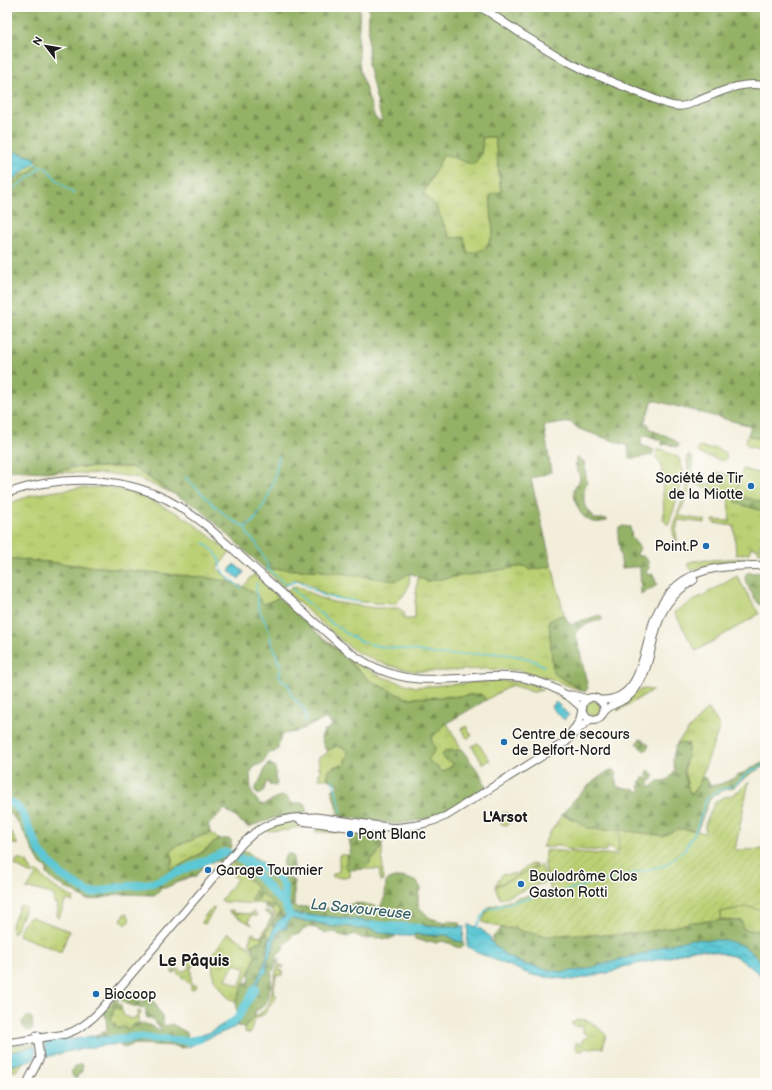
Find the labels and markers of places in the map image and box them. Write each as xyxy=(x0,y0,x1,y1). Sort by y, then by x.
place label: Société de Tir de la Miotte xyxy=(655,470,744,503)
marker: Société de Tir de la Miotte xyxy=(746,481,756,491)
place label: Point.P xyxy=(655,538,698,555)
marker: Point.P xyxy=(701,541,711,551)
place label: Centre de secours de Belfort-Nord xyxy=(512,726,630,759)
marker: Centre de secours de Belfort-Nord xyxy=(499,737,509,747)
place label: Pont Blanc xyxy=(358,826,426,843)
marker: Pont Blanc xyxy=(345,829,355,839)
place label: Garage Tourmier xyxy=(216,862,324,879)
marker: Garage Tourmier xyxy=(203,865,213,875)
place label: Boulodrôme Clos Gaston Rotti xyxy=(529,868,637,901)
marker: Boulodrôme Clos Gaston Rotti xyxy=(516,879,526,889)
place label: Biocoop xyxy=(104,986,156,1003)
marker: Biocoop xyxy=(91,989,101,999)

